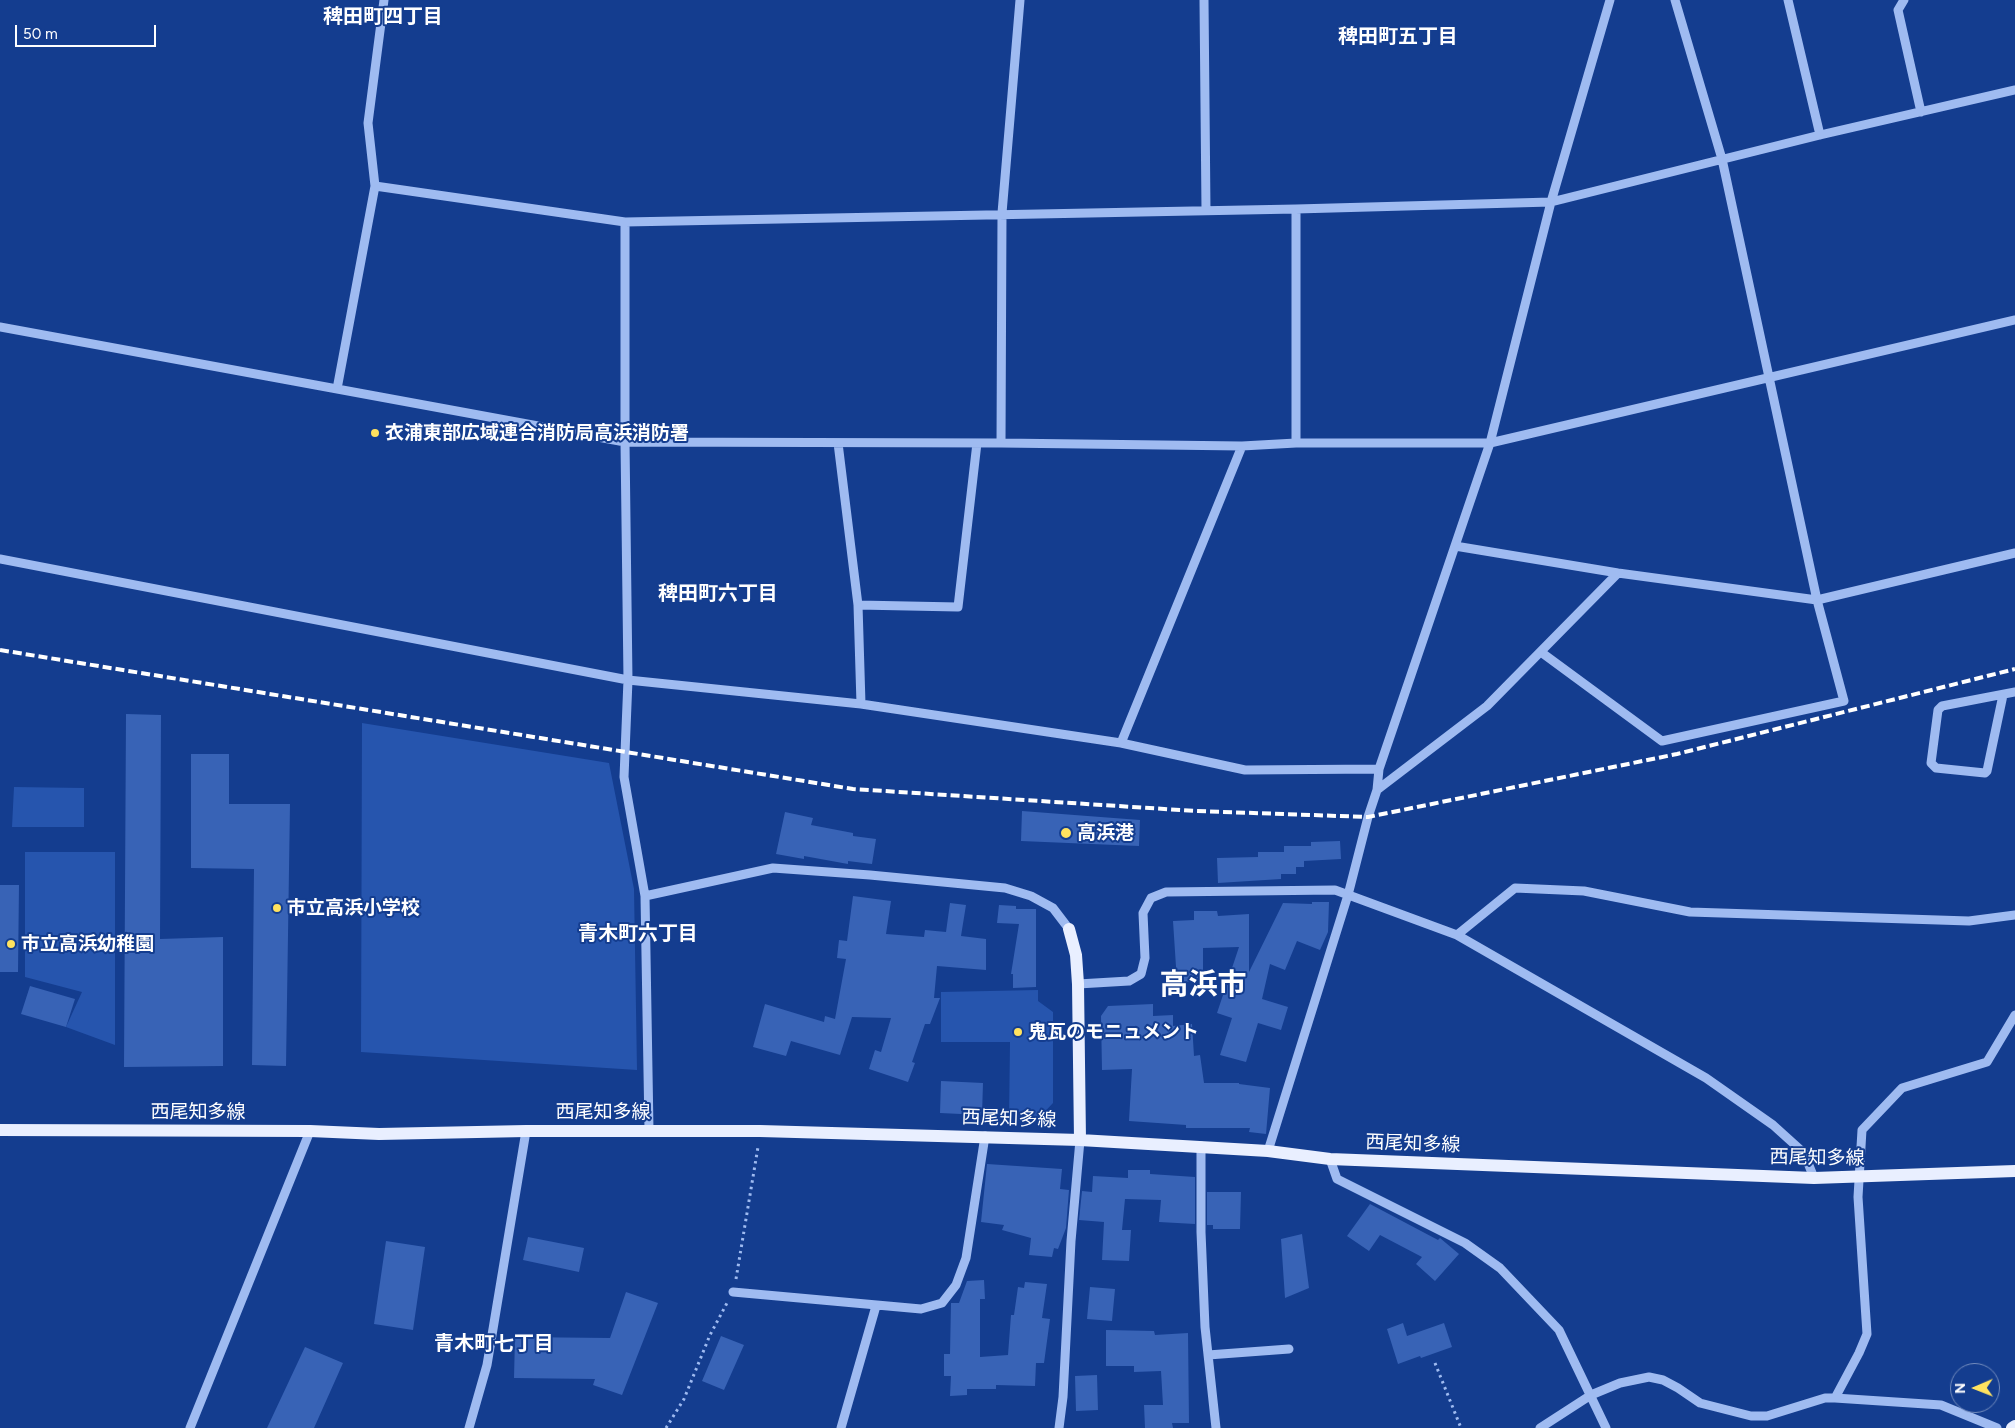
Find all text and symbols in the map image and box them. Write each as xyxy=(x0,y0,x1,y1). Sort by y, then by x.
district label: 稗田町四丁目 xyxy=(323,5,443,29)
scale bar xyxy=(18,15,159,47)
text: 50 m xyxy=(23,25,58,43)
district label: 稗田町五丁目 xyxy=(1338,25,1458,49)
place label: 衣浦東部広域連合消防局高浜消防署 xyxy=(385,422,689,444)
marker: 衣浦東部広域連合消防局高浜消防署 xyxy=(369,427,381,439)
district label: 稗田町六丁目 xyxy=(658,582,778,606)
place label: 高浜港 xyxy=(1077,822,1134,844)
marker: 高浜港 xyxy=(1059,826,1073,840)
place label: 市立高浜小学校 xyxy=(287,897,420,919)
marker: 市立高浜小学校 xyxy=(271,902,283,914)
district label: 青木町六丁目 xyxy=(578,922,698,946)
place label: 市立高浜幼稚園 xyxy=(21,933,154,955)
marker: 市立高浜幼稚園 xyxy=(5,938,17,950)
district label: 高浜市 xyxy=(1160,969,1246,1003)
place label: 鬼瓦のモニュメント xyxy=(1028,1021,1199,1043)
marker: 鬼瓦のモニュメント xyxy=(1012,1026,1024,1038)
street label: 西尾知多線 xyxy=(151,1101,245,1123)
street label: 西尾知多線 xyxy=(556,1101,650,1123)
street label: 西尾知多線 xyxy=(961,1106,1057,1132)
street label: 西尾知多線 xyxy=(1365,1131,1461,1157)
street label: 西尾知多線 xyxy=(1769,1146,1865,1170)
district label: 青木町七丁目 xyxy=(434,1332,554,1356)
north arrow xyxy=(1950,1363,2000,1413)
text: N xyxy=(1952,1383,1969,1394)

